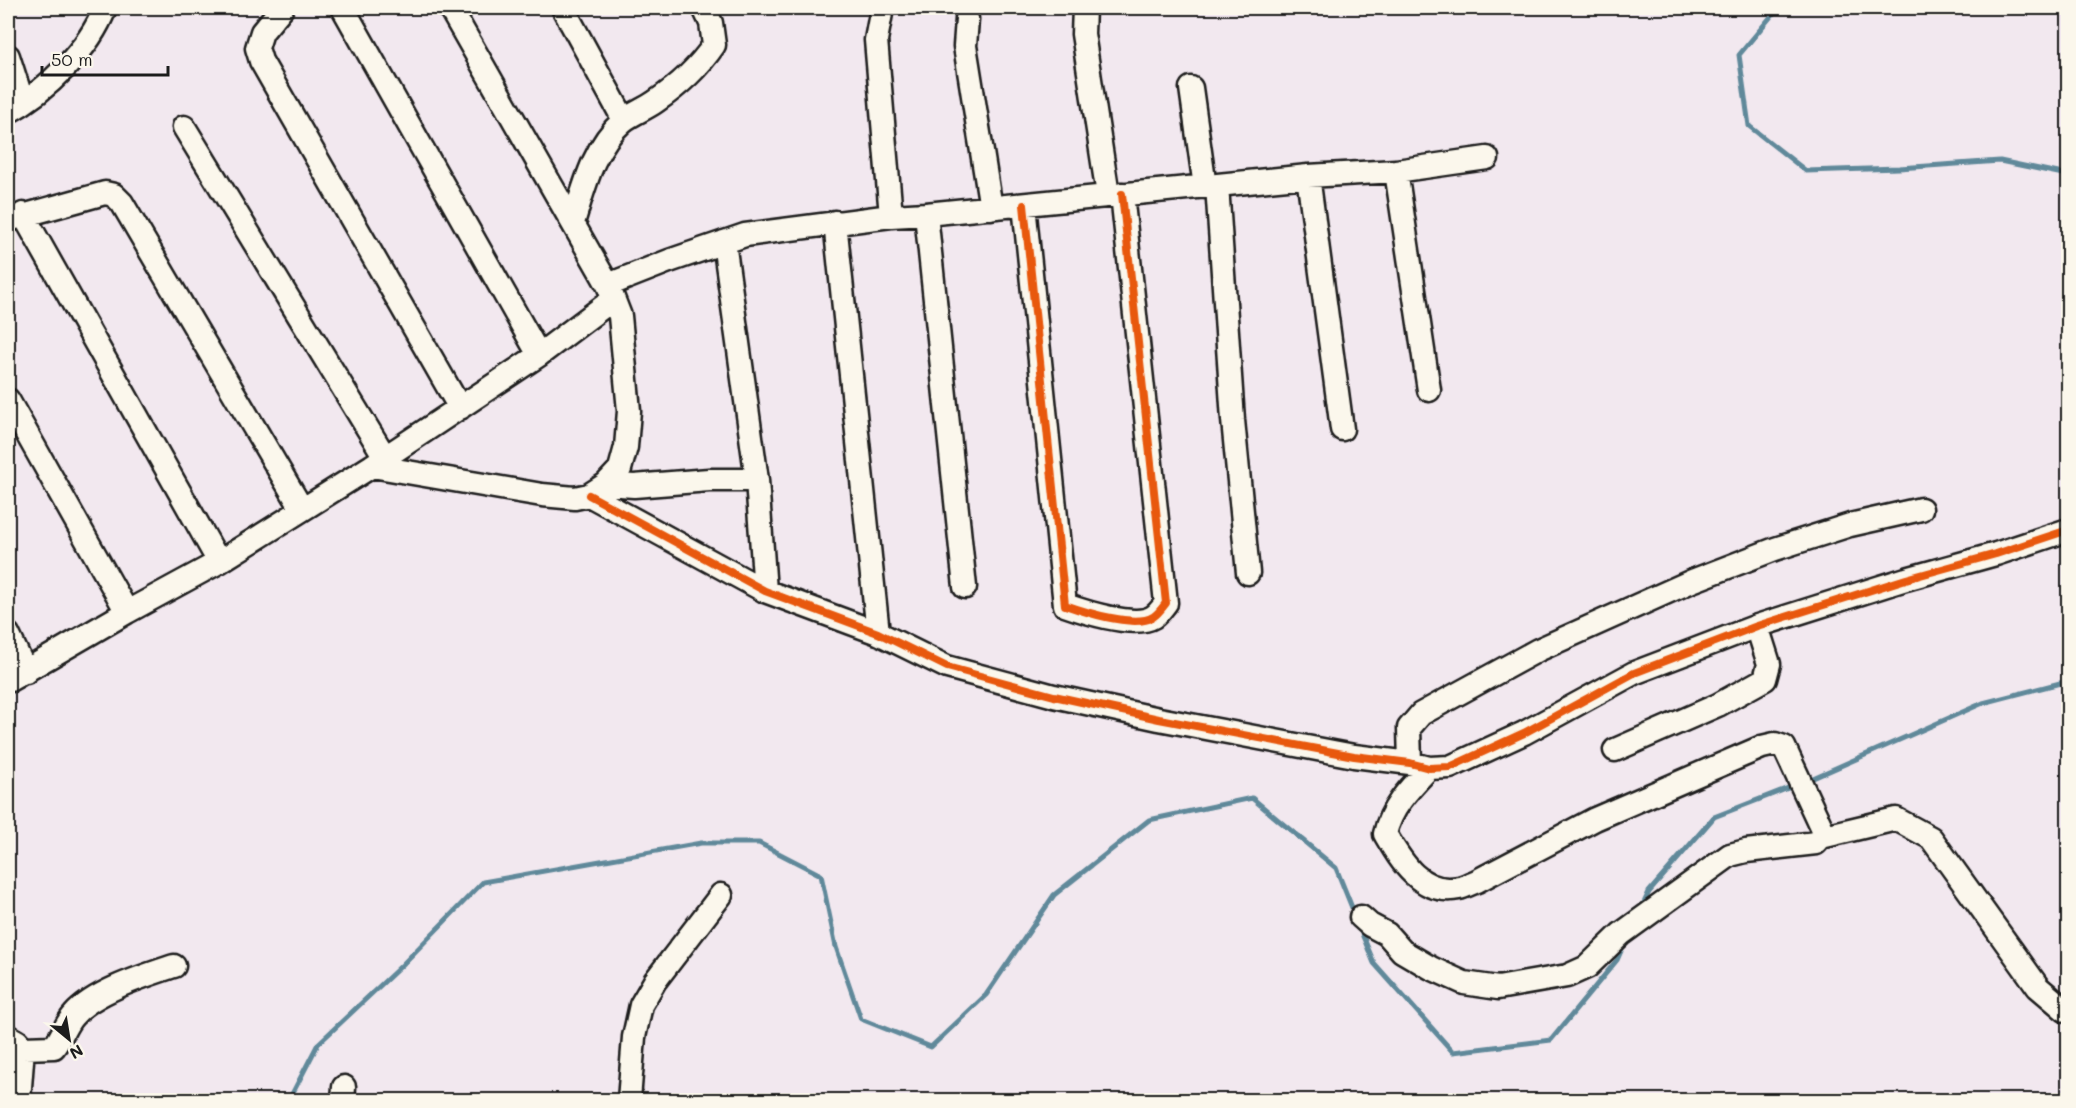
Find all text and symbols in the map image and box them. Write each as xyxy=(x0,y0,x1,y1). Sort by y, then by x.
scale bar xyxy=(42,39,168,77)
text: 50 m xyxy=(51,47,93,71)
north arrow xyxy=(39,1009,99,1069)
text: N xyxy=(66,1040,87,1065)

